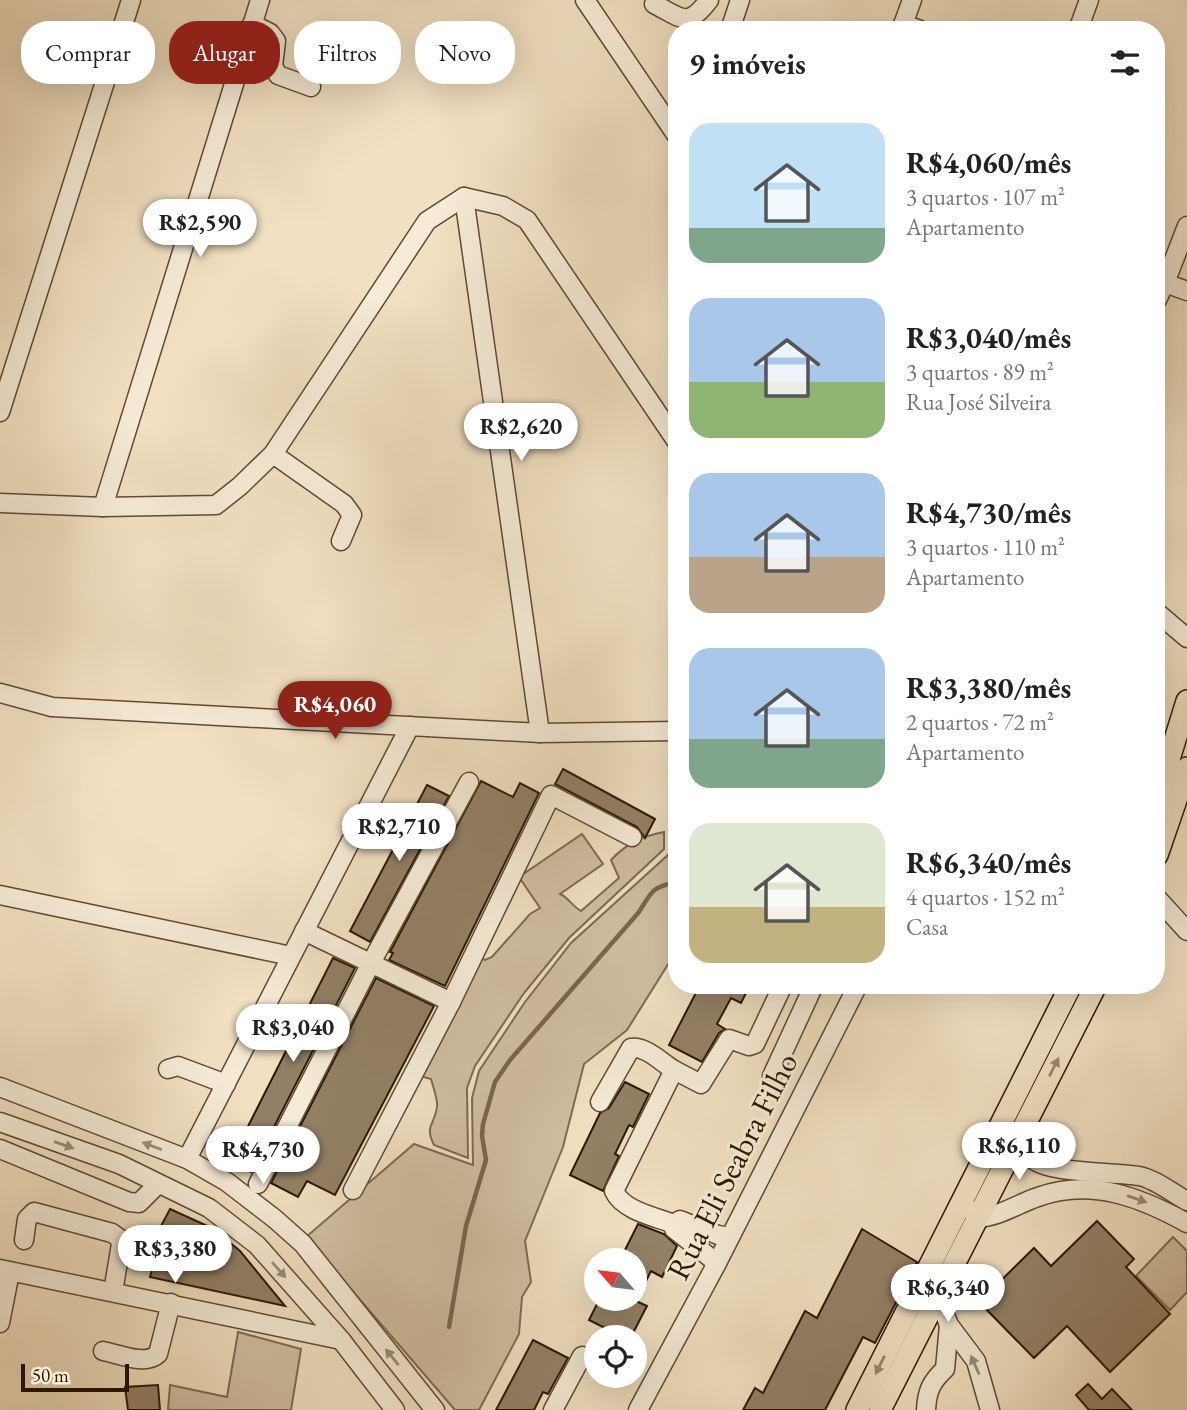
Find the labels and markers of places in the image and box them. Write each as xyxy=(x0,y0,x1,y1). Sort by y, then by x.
pin: R$2,590 xyxy=(135,200,265,259)
pin: R$2,620 xyxy=(456,404,586,463)
pin: R$4,060 xyxy=(270,682,400,741)
pin: R$2,710 xyxy=(334,804,464,863)
pin: R$3,040 xyxy=(228,1004,358,1064)
pin: R$6,110 xyxy=(954,1122,1084,1182)
pin: R$4,730 xyxy=(198,1126,328,1186)
pin: R$3,380 xyxy=(110,1226,240,1285)
pin: R$6,340 xyxy=(883,1264,1013,1324)

